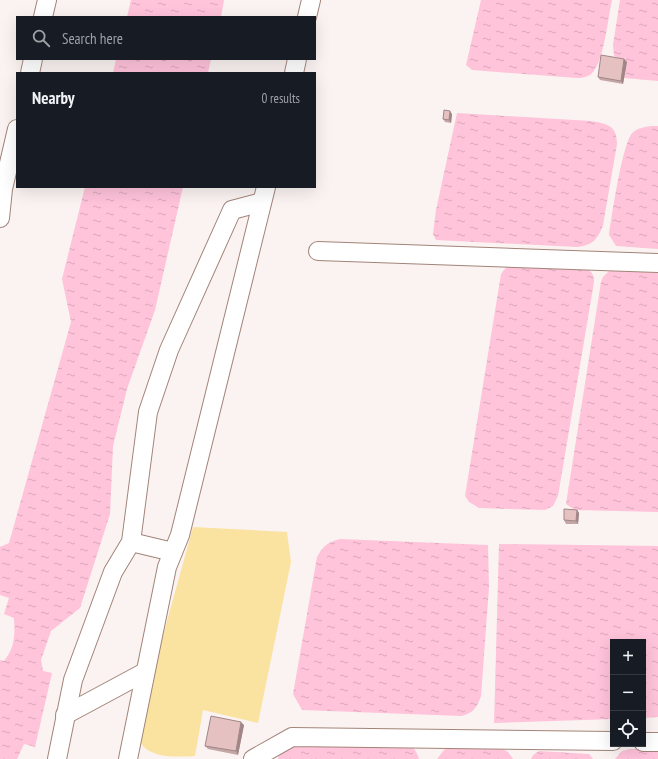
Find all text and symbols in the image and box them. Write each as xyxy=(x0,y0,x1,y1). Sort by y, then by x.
search box xyxy=(16,16,316,60)
icon: search xyxy=(30,27,52,49)
text: Search here xyxy=(62,29,123,48)
text: Nearby xyxy=(32,87,75,109)
text: 0 results xyxy=(261,90,300,107)
map controls xyxy=(610,639,646,747)
button: + xyxy=(610,639,646,675)
button: − xyxy=(610,675,646,711)
button: locate xyxy=(610,711,646,747)

